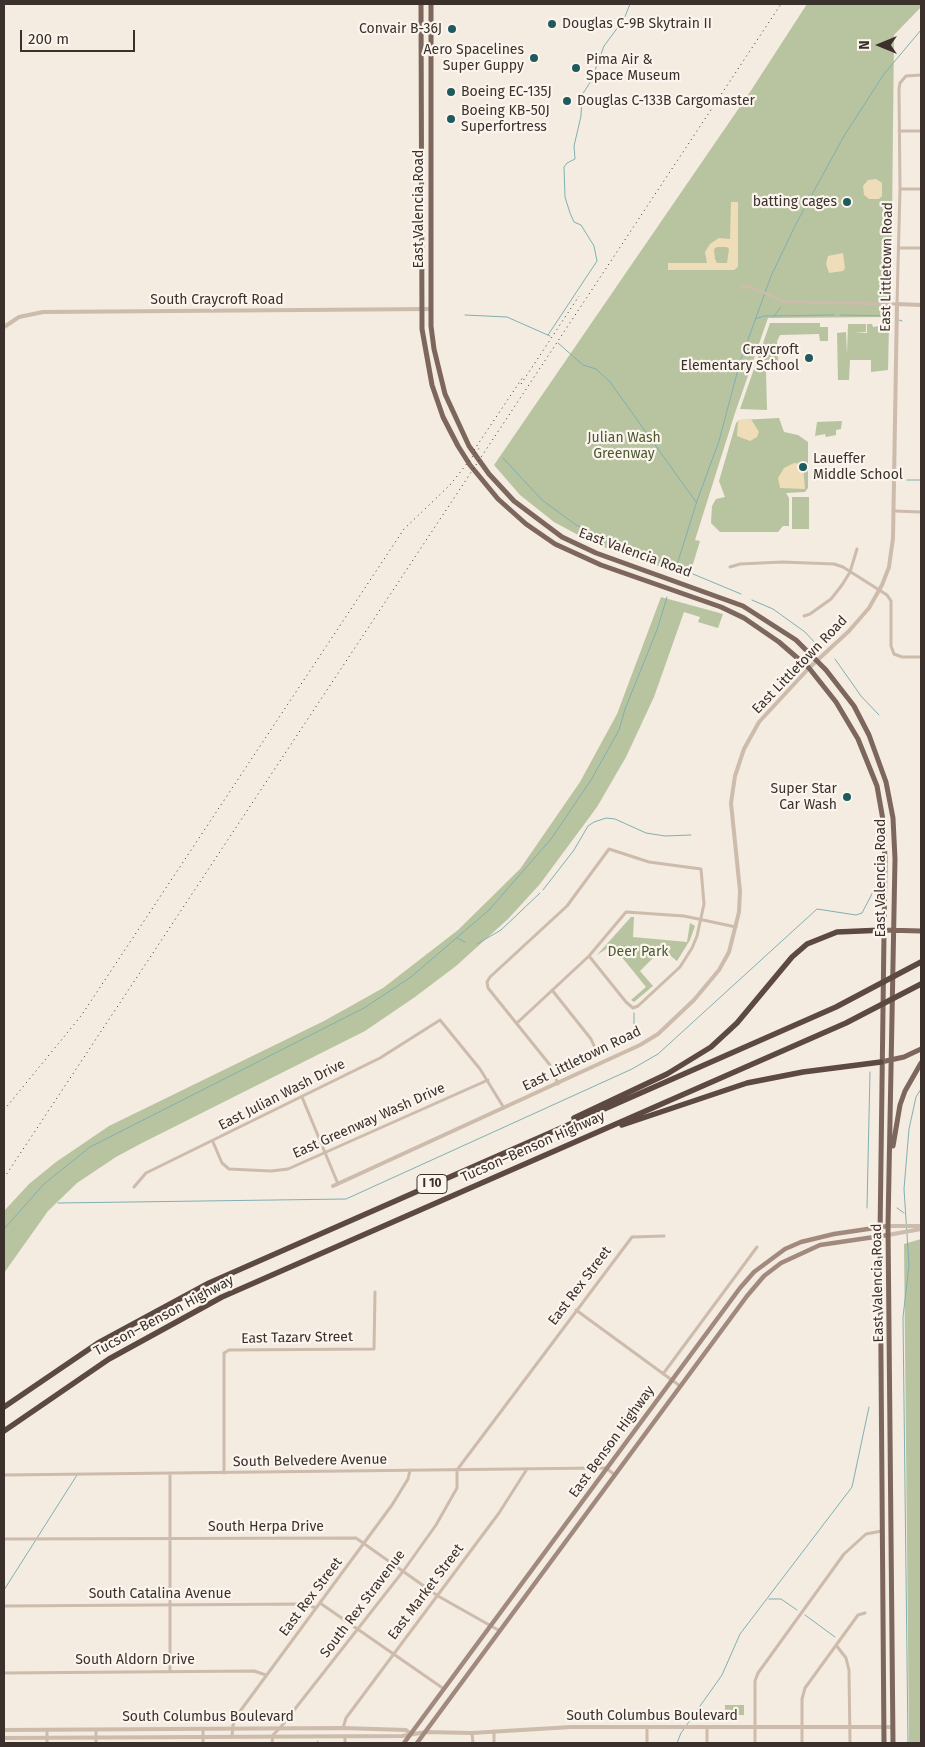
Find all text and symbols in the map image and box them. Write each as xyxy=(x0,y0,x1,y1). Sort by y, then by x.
place label: Douglas C-9B Skytrain II xyxy=(562,16,712,32)
marker: Douglas C-9B Skytrain II xyxy=(546,18,558,30)
scale bar xyxy=(22,20,138,52)
north arrow xyxy=(855,20,905,70)
place label: Convair B-36J xyxy=(359,21,442,37)
marker: Convair B-36J xyxy=(446,23,458,35)
text: 200 m xyxy=(28,30,69,48)
text: N xyxy=(856,40,873,50)
place label: Aero Spacelines Super Guppy xyxy=(424,42,524,74)
marker: Aero Spacelines Super Guppy xyxy=(528,52,540,64)
place label: Pima Air & Space Museum xyxy=(586,52,681,84)
marker: Pima Air & Space Museum xyxy=(570,62,582,74)
place label: Boeing EC-135J xyxy=(461,84,552,100)
marker: Boeing EC-135J xyxy=(445,86,457,98)
place label: Douglas C-133B Cargomaster xyxy=(577,93,755,109)
marker: Douglas C-133B Cargomaster xyxy=(561,95,573,107)
place label: Boeing KB-50J Superfortress xyxy=(461,103,550,136)
marker: Boeing KB-50J Superfortress xyxy=(445,113,457,125)
street label: East Valencia Road xyxy=(411,150,427,268)
place label: batting cages xyxy=(753,194,837,210)
marker: batting cages xyxy=(841,196,853,208)
street label: East Littletown Road xyxy=(877,202,897,332)
street label: South Craycroft Road xyxy=(150,292,284,308)
place label: Craycroft Elementary School xyxy=(681,342,799,374)
marker: Craycroft Elementary School xyxy=(803,352,815,364)
park label: Julian Wash Greenway xyxy=(587,430,661,462)
place label: Laueffer Middle School xyxy=(813,451,903,484)
marker: Laueffer Middle School xyxy=(797,461,809,473)
street label: East Valencia Road xyxy=(576,525,694,581)
street label: East Littletown Road xyxy=(749,612,851,718)
place label: Super Star Car Wash xyxy=(771,781,837,814)
marker: Super Star Car Wash xyxy=(841,791,853,803)
street label: East Valencia Road xyxy=(873,819,889,937)
park label: Deer Park xyxy=(608,944,668,960)
street label: East Littletown Road xyxy=(520,1023,644,1095)
street label: East Julian Wash Drive xyxy=(216,1056,348,1134)
street label: East Greenway Wash Drive xyxy=(290,1080,448,1162)
street label: Tucson–Benson Highway xyxy=(458,1108,608,1186)
road number: I 10 xyxy=(417,1174,447,1194)
street label: East Valencia Road xyxy=(869,1223,887,1343)
street label: East Rex Street xyxy=(545,1243,615,1329)
street label: Tucson–Benson Highway xyxy=(91,1272,237,1360)
street label: East Tazarv Street xyxy=(241,1329,353,1347)
street label: East Benson Highway xyxy=(566,1383,658,1501)
street label: South Belvedere Avenue xyxy=(233,1451,387,1471)
street label: South Herpa Drive xyxy=(208,1519,324,1535)
street label: East Market Street xyxy=(385,1541,467,1643)
street label: South Rex Stravenue xyxy=(317,1547,409,1661)
street label: East Rex Street xyxy=(276,1554,346,1640)
street label: South Catalina Avenue xyxy=(89,1586,231,1602)
street label: South Aldorn Drive xyxy=(75,1652,195,1668)
street label: South Columbus Boulevard xyxy=(566,1708,738,1724)
street label: South Columbus Boulevard xyxy=(122,1709,294,1725)

